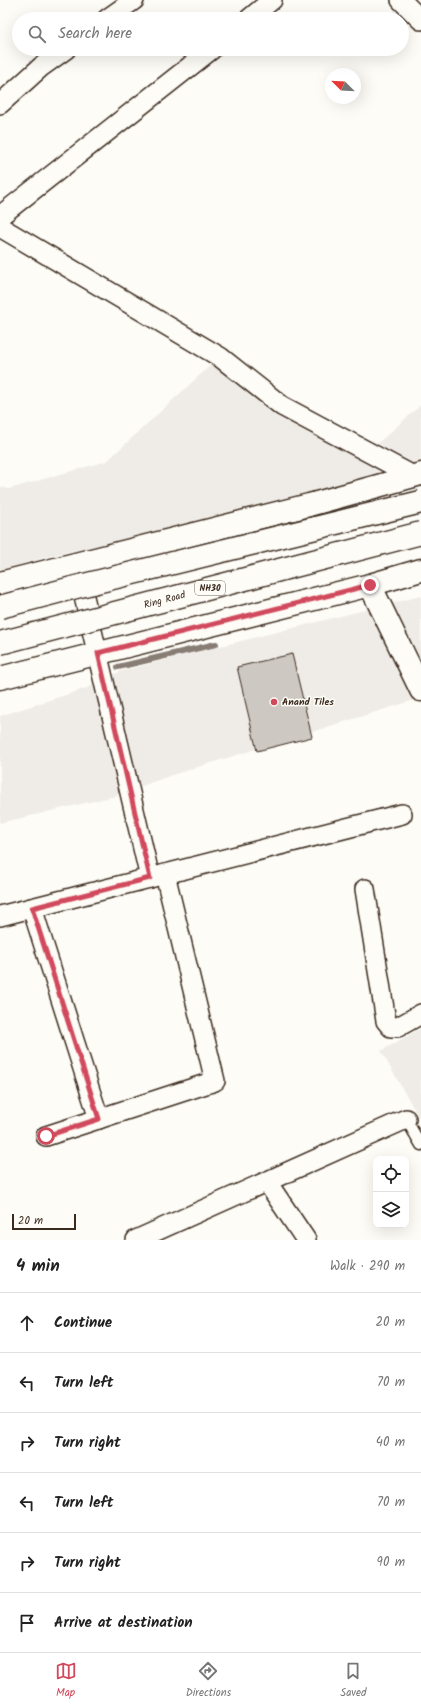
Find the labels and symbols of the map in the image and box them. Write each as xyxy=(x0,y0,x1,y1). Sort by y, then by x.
north arrow xyxy=(325,68,361,104)
route end xyxy=(361,576,379,594)
road number: NH30 xyxy=(195,581,225,595)
street label: Ring Road xyxy=(142,587,188,613)
place label: Anand Tiles xyxy=(282,694,334,710)
marker: Anand Tiles xyxy=(269,697,279,707)
route start xyxy=(37,1127,55,1145)
scale bar xyxy=(12,1212,76,1231)

